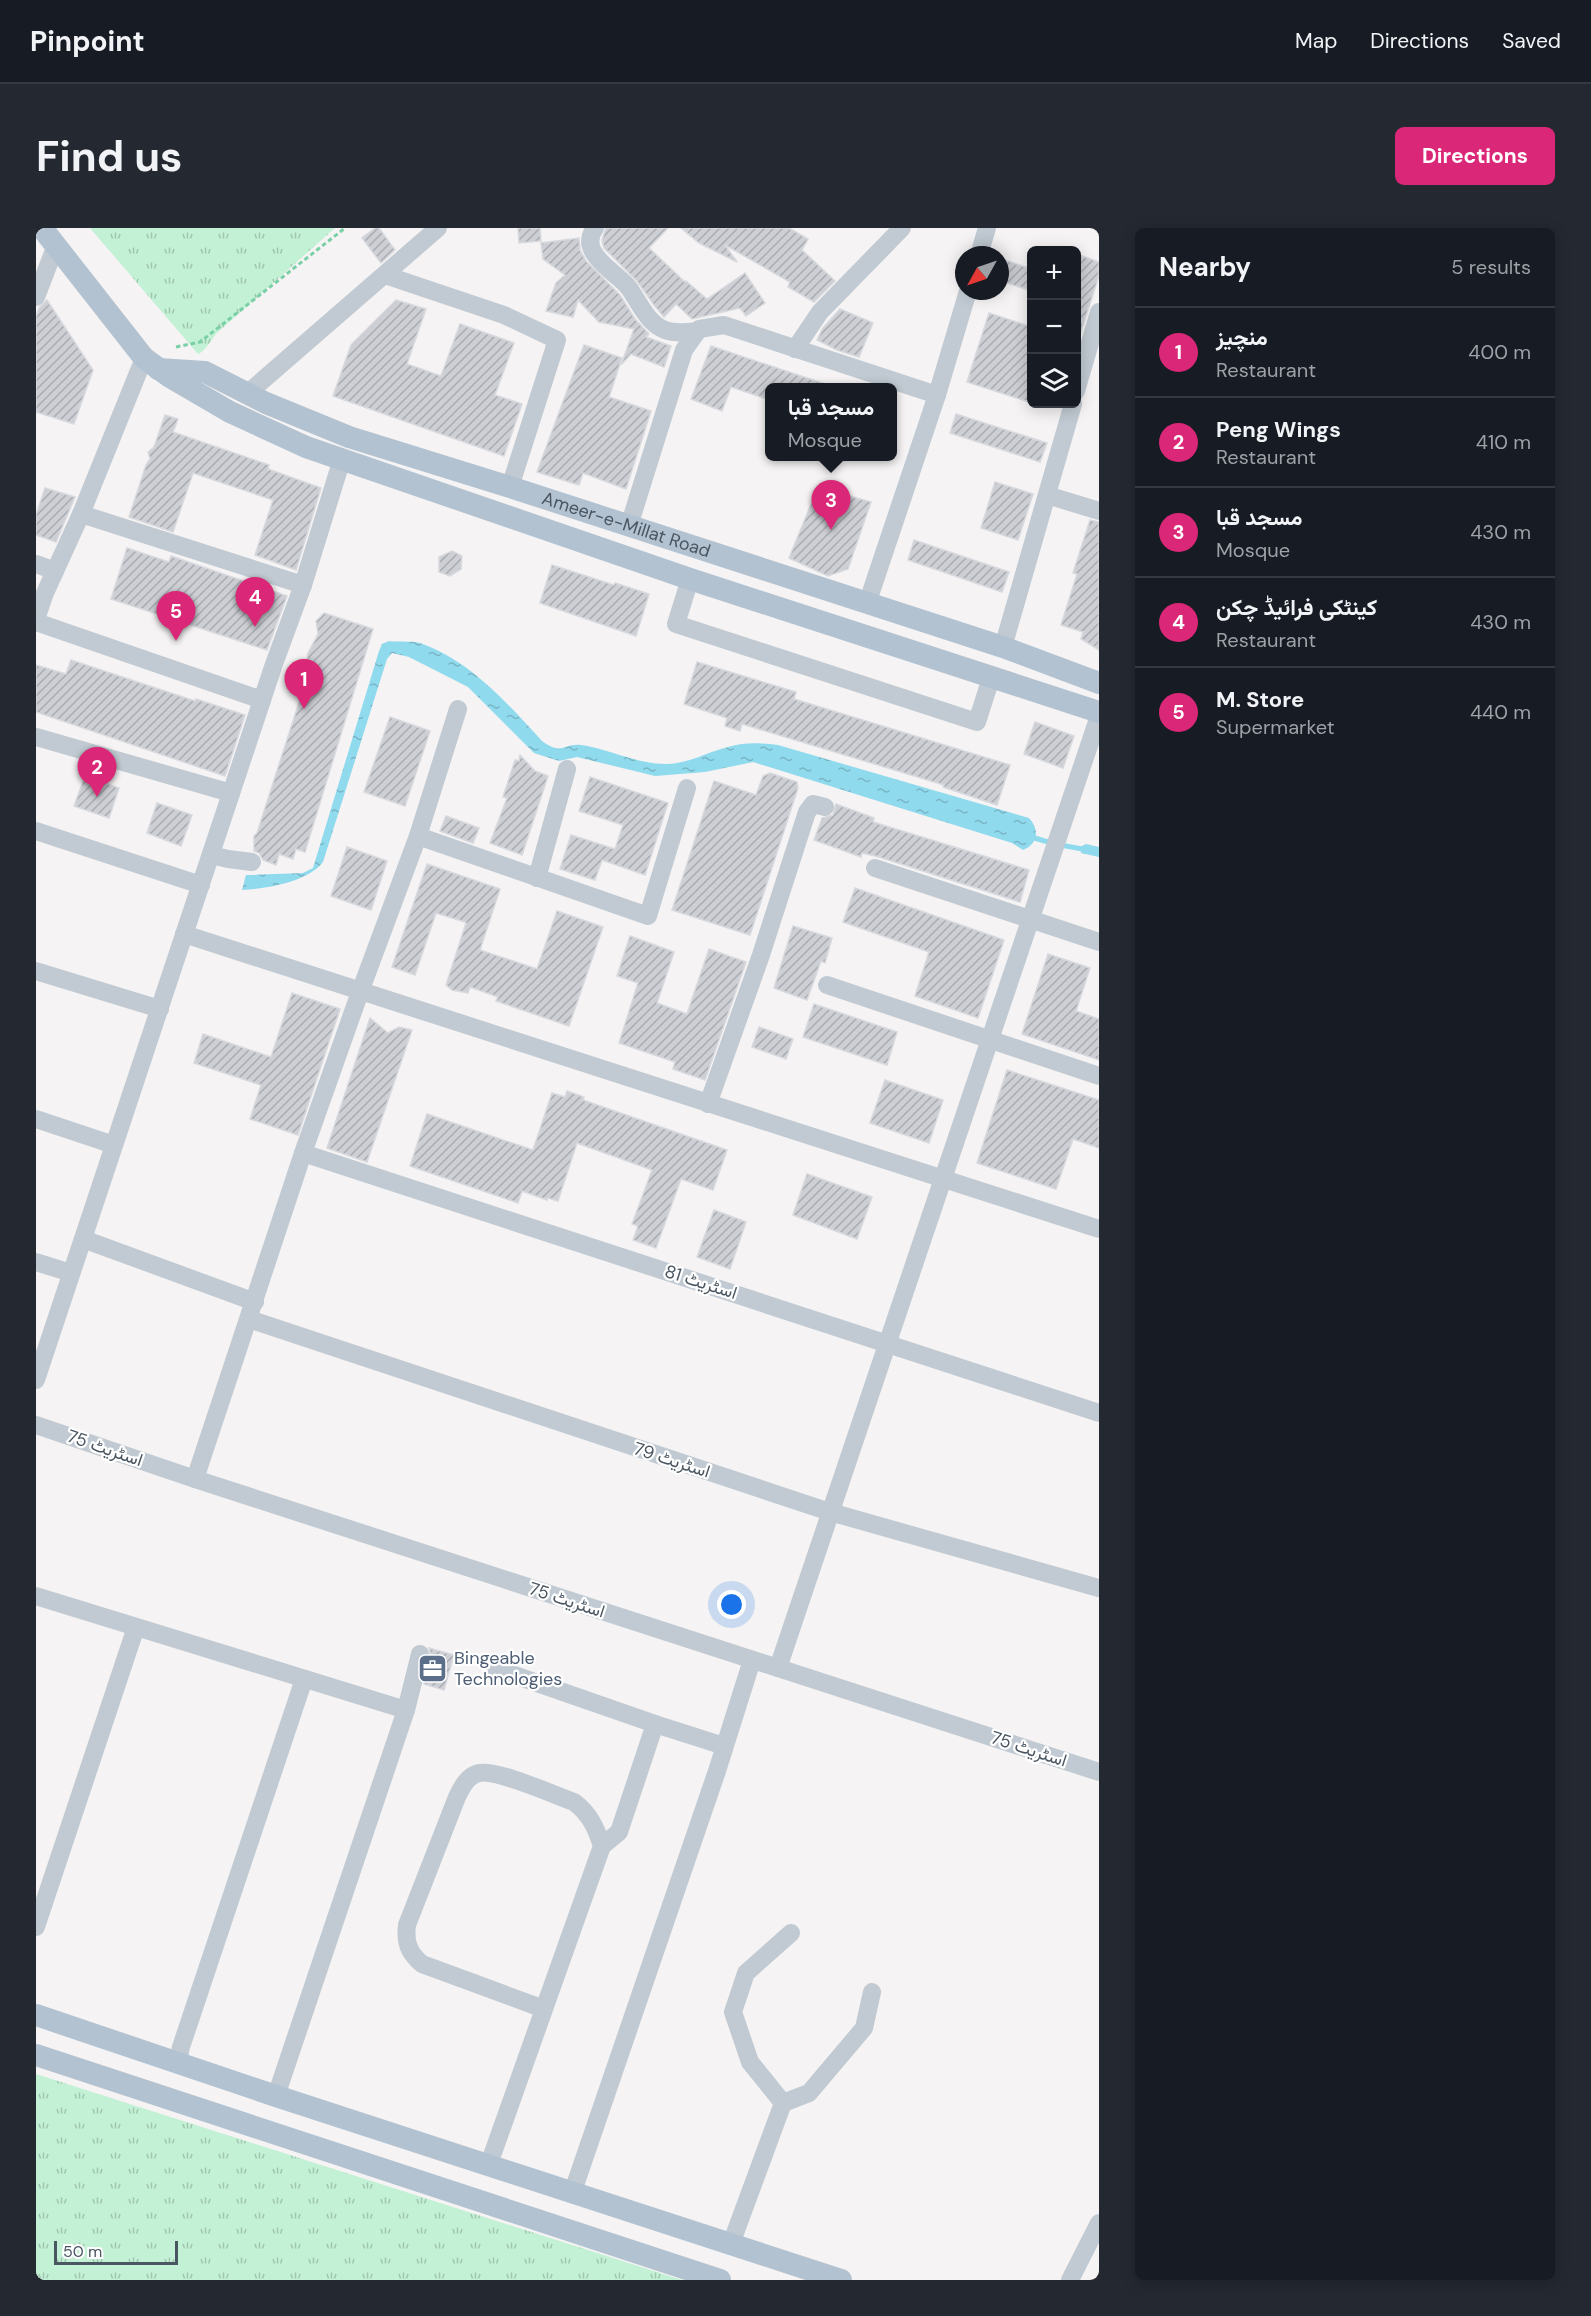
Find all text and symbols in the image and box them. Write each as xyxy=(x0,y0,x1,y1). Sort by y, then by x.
text: Pinpoint xyxy=(30,23,145,60)
text: Map xyxy=(1295,27,1337,55)
text: Directions xyxy=(1370,27,1469,55)
text: Saved xyxy=(1502,27,1561,55)
button: Directions xyxy=(1395,127,1555,185)
text: Find us xyxy=(36,129,182,184)
north arrow xyxy=(955,246,1009,300)
map controls xyxy=(1027,246,1081,408)
button: + xyxy=(1027,246,1081,300)
text: Nearby xyxy=(1159,250,1251,284)
text: 5 results xyxy=(1451,254,1531,280)
button: − xyxy=(1027,300,1081,354)
text: منچیز xyxy=(1216,323,1268,352)
text: 1 xyxy=(1175,339,1182,365)
text: 400 m xyxy=(1468,339,1531,365)
button: layers xyxy=(1027,354,1081,408)
text: Restaurant xyxy=(1216,357,1316,383)
popup xyxy=(765,383,897,461)
text: مسجد قبا xyxy=(788,393,874,422)
text: Peng Wings xyxy=(1216,415,1341,444)
text: Mosque xyxy=(788,427,862,453)
text: 2 xyxy=(1173,429,1184,455)
text: 410 m xyxy=(1476,429,1531,455)
text: Restaurant xyxy=(1216,444,1316,470)
pin: 3 xyxy=(812,480,850,530)
street label: Ameer-e-Millat Road xyxy=(539,486,714,563)
text: مسجد قبا xyxy=(1216,503,1303,532)
text: 3 xyxy=(1172,519,1185,545)
text: 430 m xyxy=(1470,519,1531,545)
text: Mosque xyxy=(1216,537,1290,563)
pin: 4 xyxy=(236,578,274,627)
pin: 5 xyxy=(156,592,196,641)
text: کینٹکی فرائیڈ چکن xyxy=(1216,593,1377,622)
text: 4 xyxy=(1172,609,1185,635)
text: 430 m xyxy=(1470,609,1531,635)
text: Restaurant xyxy=(1216,627,1316,653)
pin: 1 xyxy=(284,660,324,709)
text: M. Store xyxy=(1216,685,1304,714)
text: 5 xyxy=(1172,699,1185,725)
text: 440 m xyxy=(1470,699,1531,725)
text: Supermarket xyxy=(1216,714,1335,740)
pin: 2 xyxy=(78,748,116,797)
street label: اسٹریٹ 81 xyxy=(662,1259,740,1305)
street label: اسٹریٹ 75 xyxy=(64,1424,146,1472)
street label: اسٹریٹ 79 xyxy=(631,1436,713,1484)
street label: اسٹریٹ 75 xyxy=(526,1576,608,1624)
your location xyxy=(717,1590,746,1619)
place label: Bingeable Technologies xyxy=(454,1646,562,1691)
office icon: Bingeable Technologies xyxy=(417,1652,449,1684)
street label: اسٹریٹ 75 xyxy=(988,1725,1070,1773)
scale bar xyxy=(54,2238,178,2266)
text: 50 m xyxy=(63,2241,102,2262)

